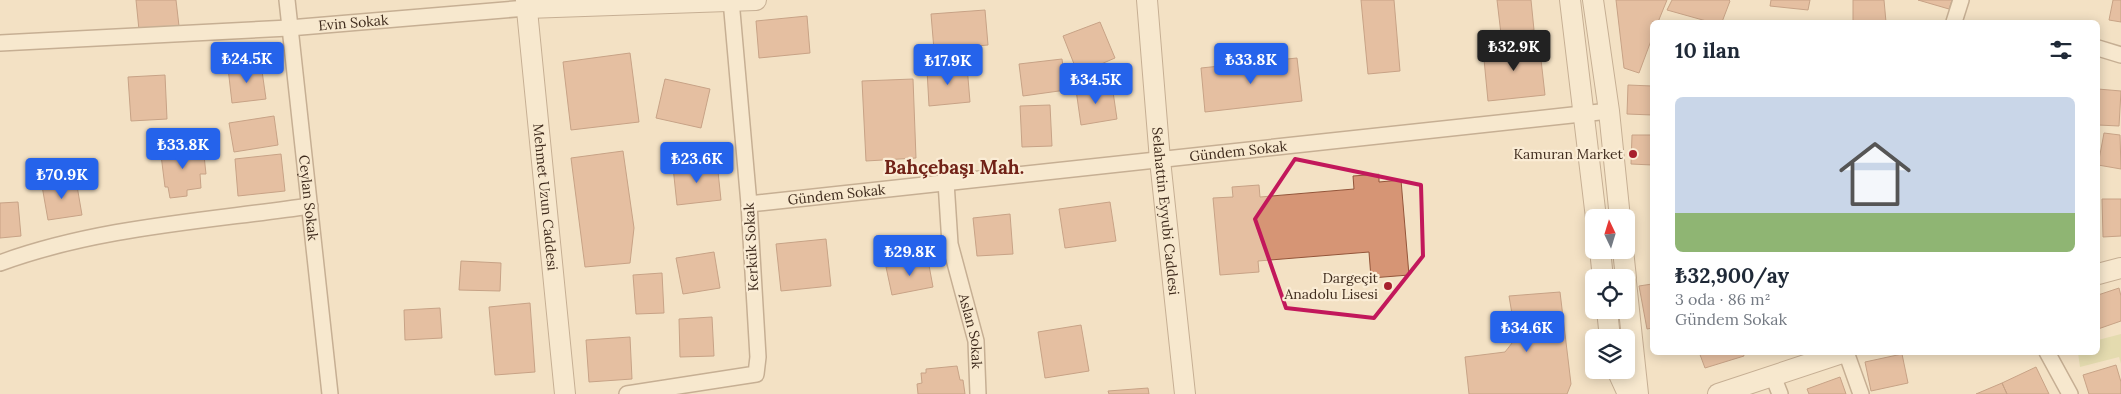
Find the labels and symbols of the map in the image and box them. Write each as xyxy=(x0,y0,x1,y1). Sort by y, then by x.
street label: Evin Sokak xyxy=(318,11,390,34)
pin: ₺32.9K xyxy=(1473,30,1555,72)
pin: ₺24.5K xyxy=(206,42,288,84)
pin: ₺33.8K xyxy=(1210,42,1292,85)
pin: ₺17.9K xyxy=(907,44,989,86)
pin: ₺34.5K xyxy=(1055,62,1137,105)
street label: Mehmet Uzun Caddesi xyxy=(529,123,562,271)
street label: Selahattin Eyyubi Caddesi xyxy=(1148,126,1183,296)
pin: ₺33.8K xyxy=(142,128,224,170)
street label: Gündem Sokak xyxy=(1188,137,1288,165)
pin: ₺23.6K xyxy=(656,142,738,184)
place label: Kamuran Market xyxy=(1514,145,1624,163)
marker: Kamuran Market xyxy=(1627,148,1639,160)
street label: Ceylan Sokak xyxy=(295,154,322,242)
district label: Bahçebaşı Mah. xyxy=(884,155,1024,179)
pin: ₺70.9K xyxy=(21,158,103,200)
street label: Gündem Sokak xyxy=(787,180,887,209)
street label: Kerkük Sokak xyxy=(740,202,762,292)
north arrow xyxy=(1585,209,1635,259)
pin: ₺29.8K xyxy=(869,234,951,277)
place label: Dargeçit Anadolu Lisesi xyxy=(1284,269,1379,303)
marker: Dargeçit Anadolu Lisesi xyxy=(1382,280,1394,292)
street label: Aslan Sokak xyxy=(954,290,986,370)
pin: ₺34.6K xyxy=(1486,310,1568,353)

